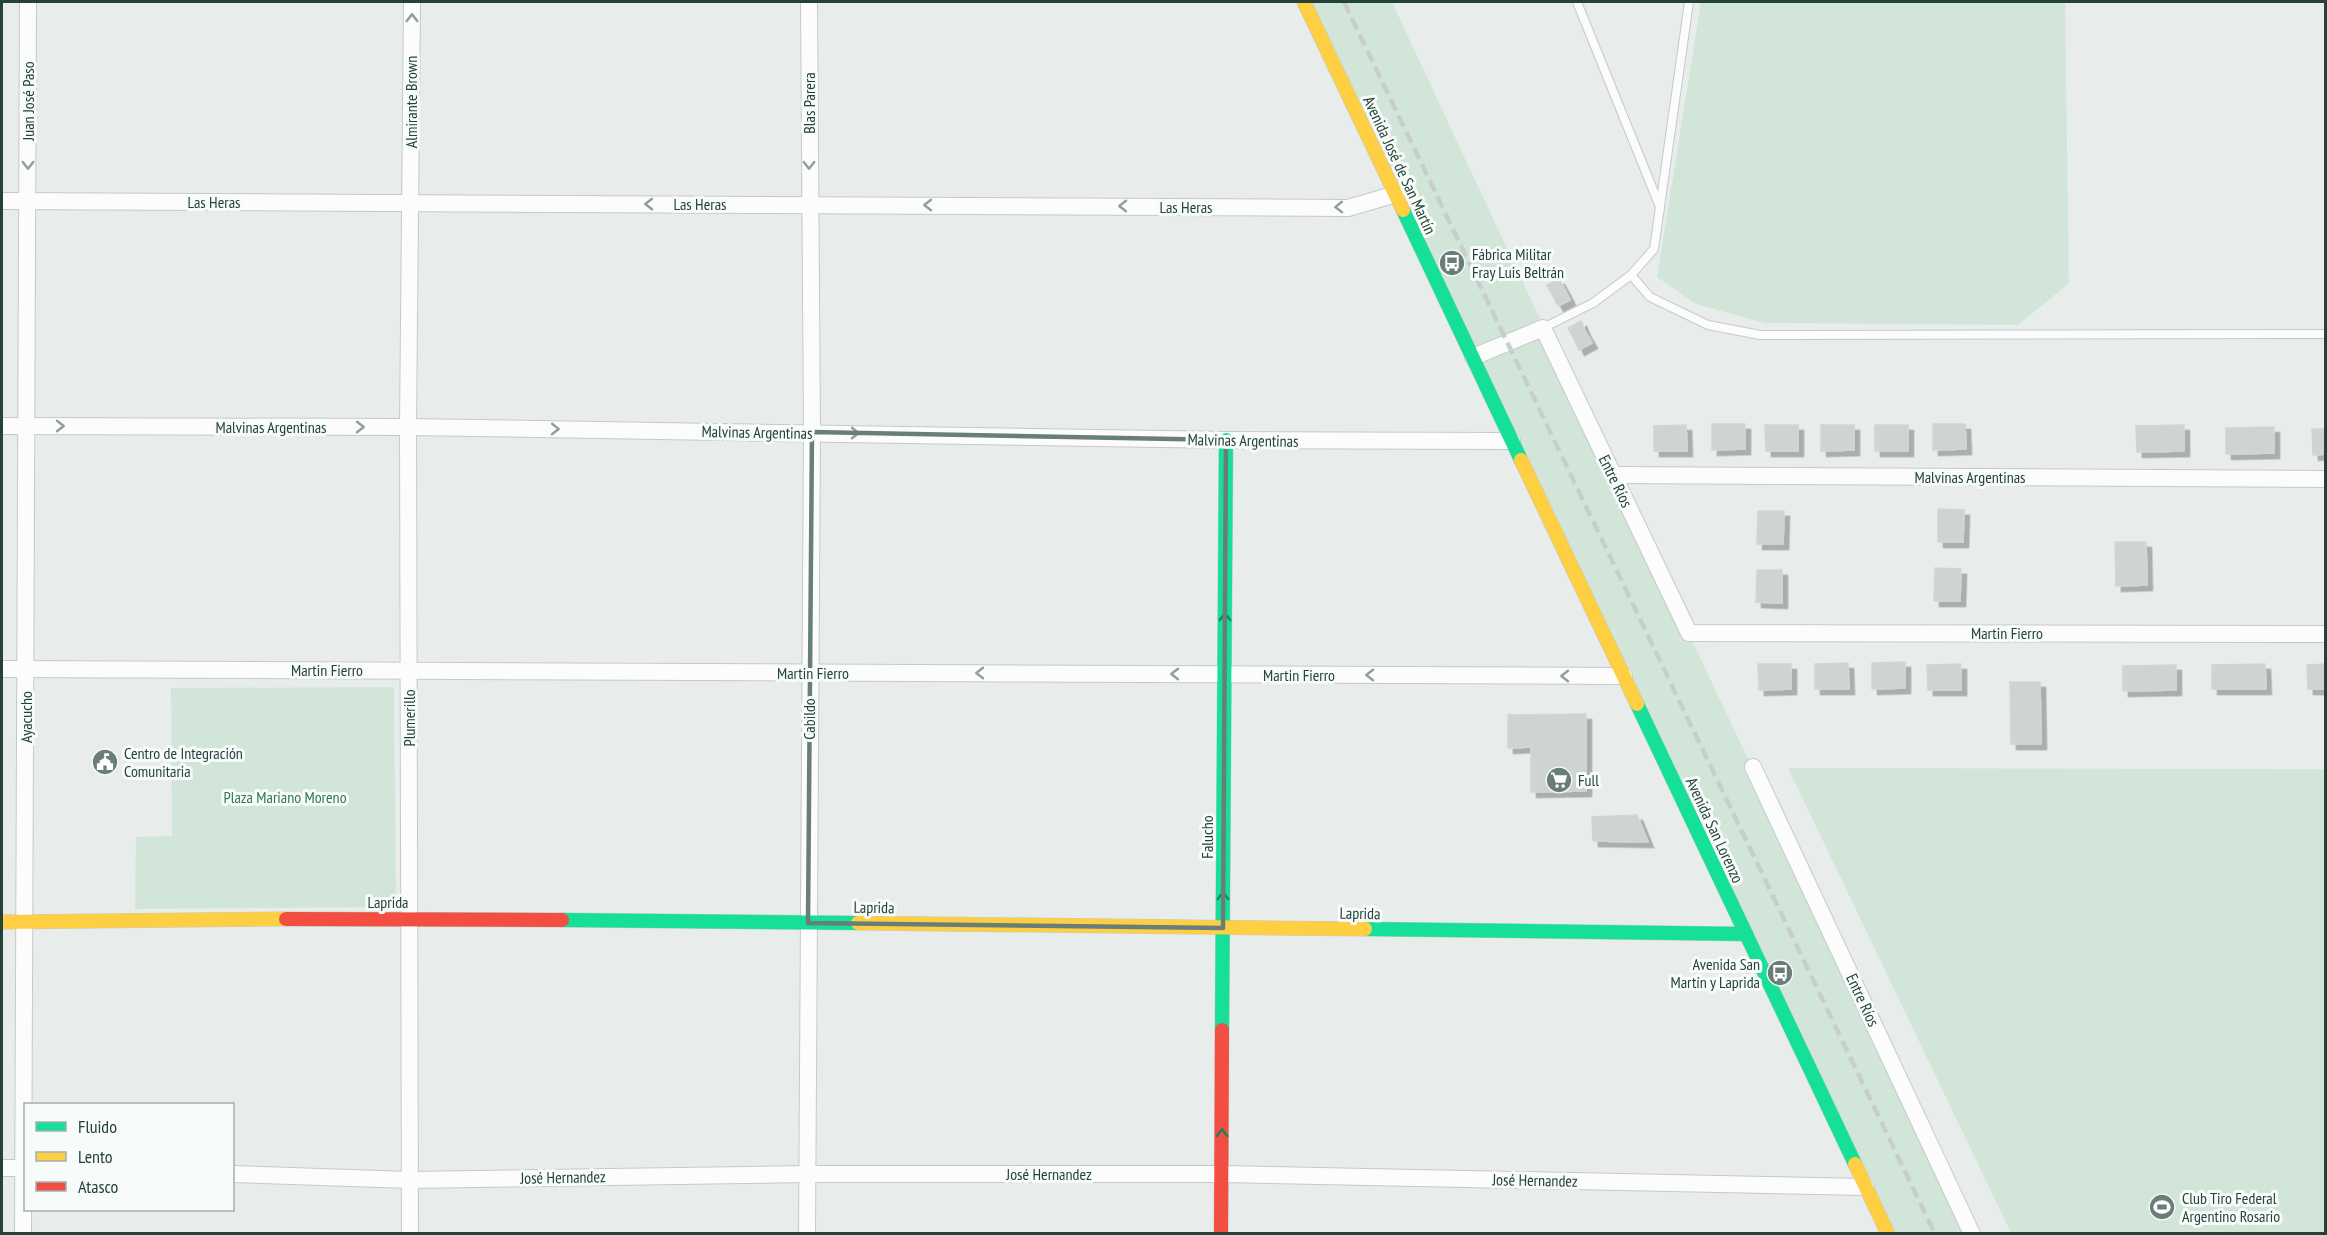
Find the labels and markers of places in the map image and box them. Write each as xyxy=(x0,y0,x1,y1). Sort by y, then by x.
place label: Fábrica Militar Fray Luis Beltrán xyxy=(1472,244,1564,282)
bus stop icon: Fábrica Militar Fray Luis Beltrán xyxy=(1437,248,1467,278)
place label: Centro de Integración Comunitaria xyxy=(124,743,243,781)
public building icon: Centro de Integración Comunitaria xyxy=(90,747,120,777)
supermarket icon: Full xyxy=(1544,765,1574,795)
place label: Full xyxy=(1578,770,1599,790)
place label: Avenida San Martín y Laprida xyxy=(1671,954,1760,992)
bus stop icon: Avenida San Martín y Laprida xyxy=(1765,958,1795,988)
place label: Club Tiro Federal Argentino Rosario xyxy=(2182,1188,2280,1226)
sports icon: Club Tiro Federal Argentino Rosario xyxy=(2147,1192,2177,1222)

